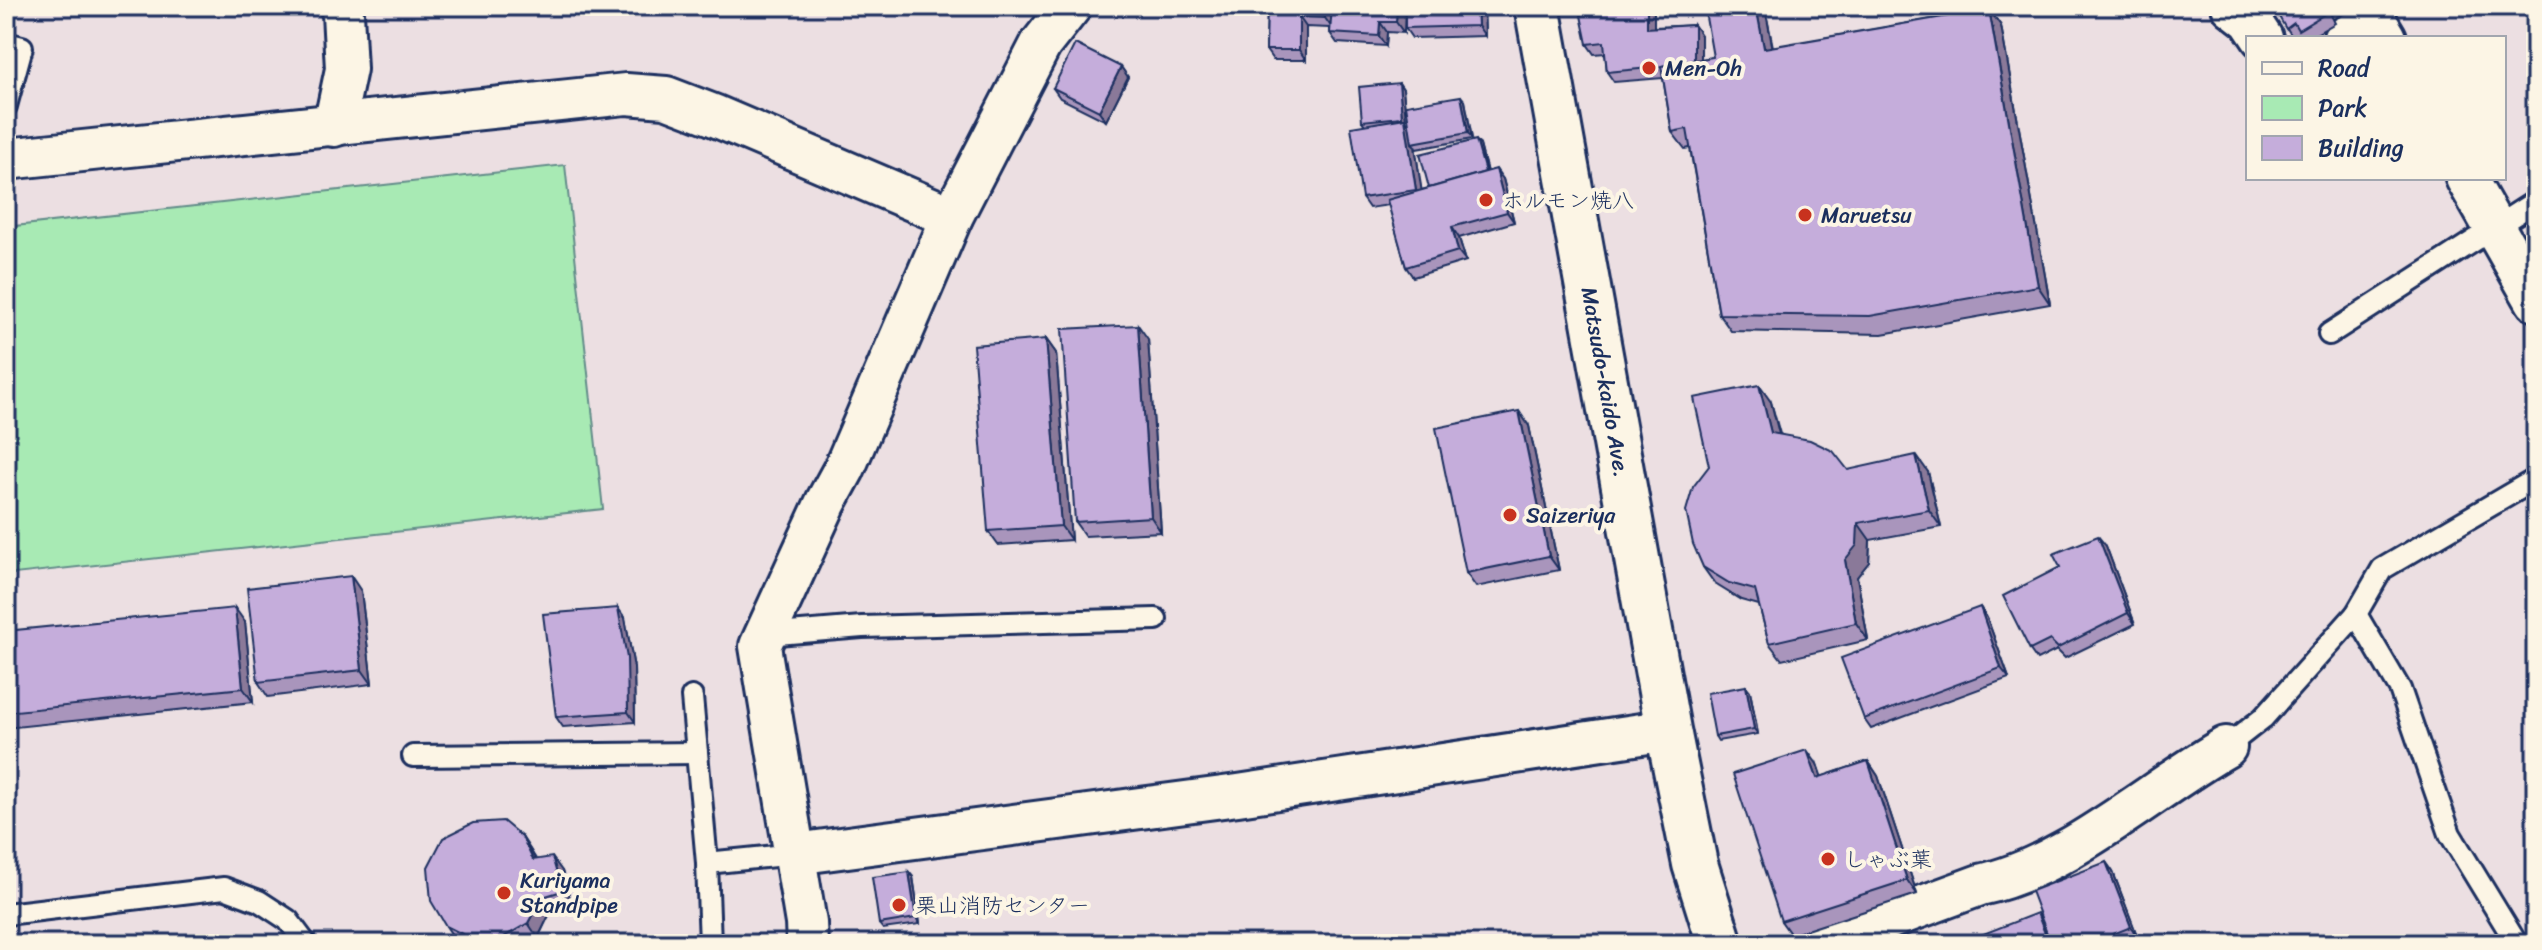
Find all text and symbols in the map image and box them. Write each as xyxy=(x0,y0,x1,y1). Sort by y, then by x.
legend xyxy=(2246,36,2506,180)
text: Road xyxy=(2318,47,2372,89)
place label: Men-Oh xyxy=(1665,49,1742,88)
marker: Men-Oh xyxy=(1640,59,1658,77)
text: Park xyxy=(2318,87,2367,129)
text: Building xyxy=(2318,127,2404,169)
place label: ホルモン焼八 xyxy=(1502,181,1634,220)
marker: ホルモン焼八 xyxy=(1477,191,1495,209)
place label: Maruetsu xyxy=(1821,196,1912,235)
marker: Maruetsu xyxy=(1796,206,1814,224)
street label: Matsudo-kaido Ave. xyxy=(1570,284,1641,480)
place label: Saizeriya xyxy=(1526,496,1616,535)
marker: Saizeriya xyxy=(1501,506,1519,524)
place label: しゃぶ葉 xyxy=(1844,840,1932,879)
marker: しゃぶ葉 xyxy=(1819,850,1837,868)
place label: Kuriyama Standpipe xyxy=(520,861,618,925)
marker: Kuriyama Standpipe xyxy=(495,884,513,902)
place label: 栗山消防センター xyxy=(915,886,1090,925)
marker: 栗山消防センター xyxy=(890,896,908,914)

